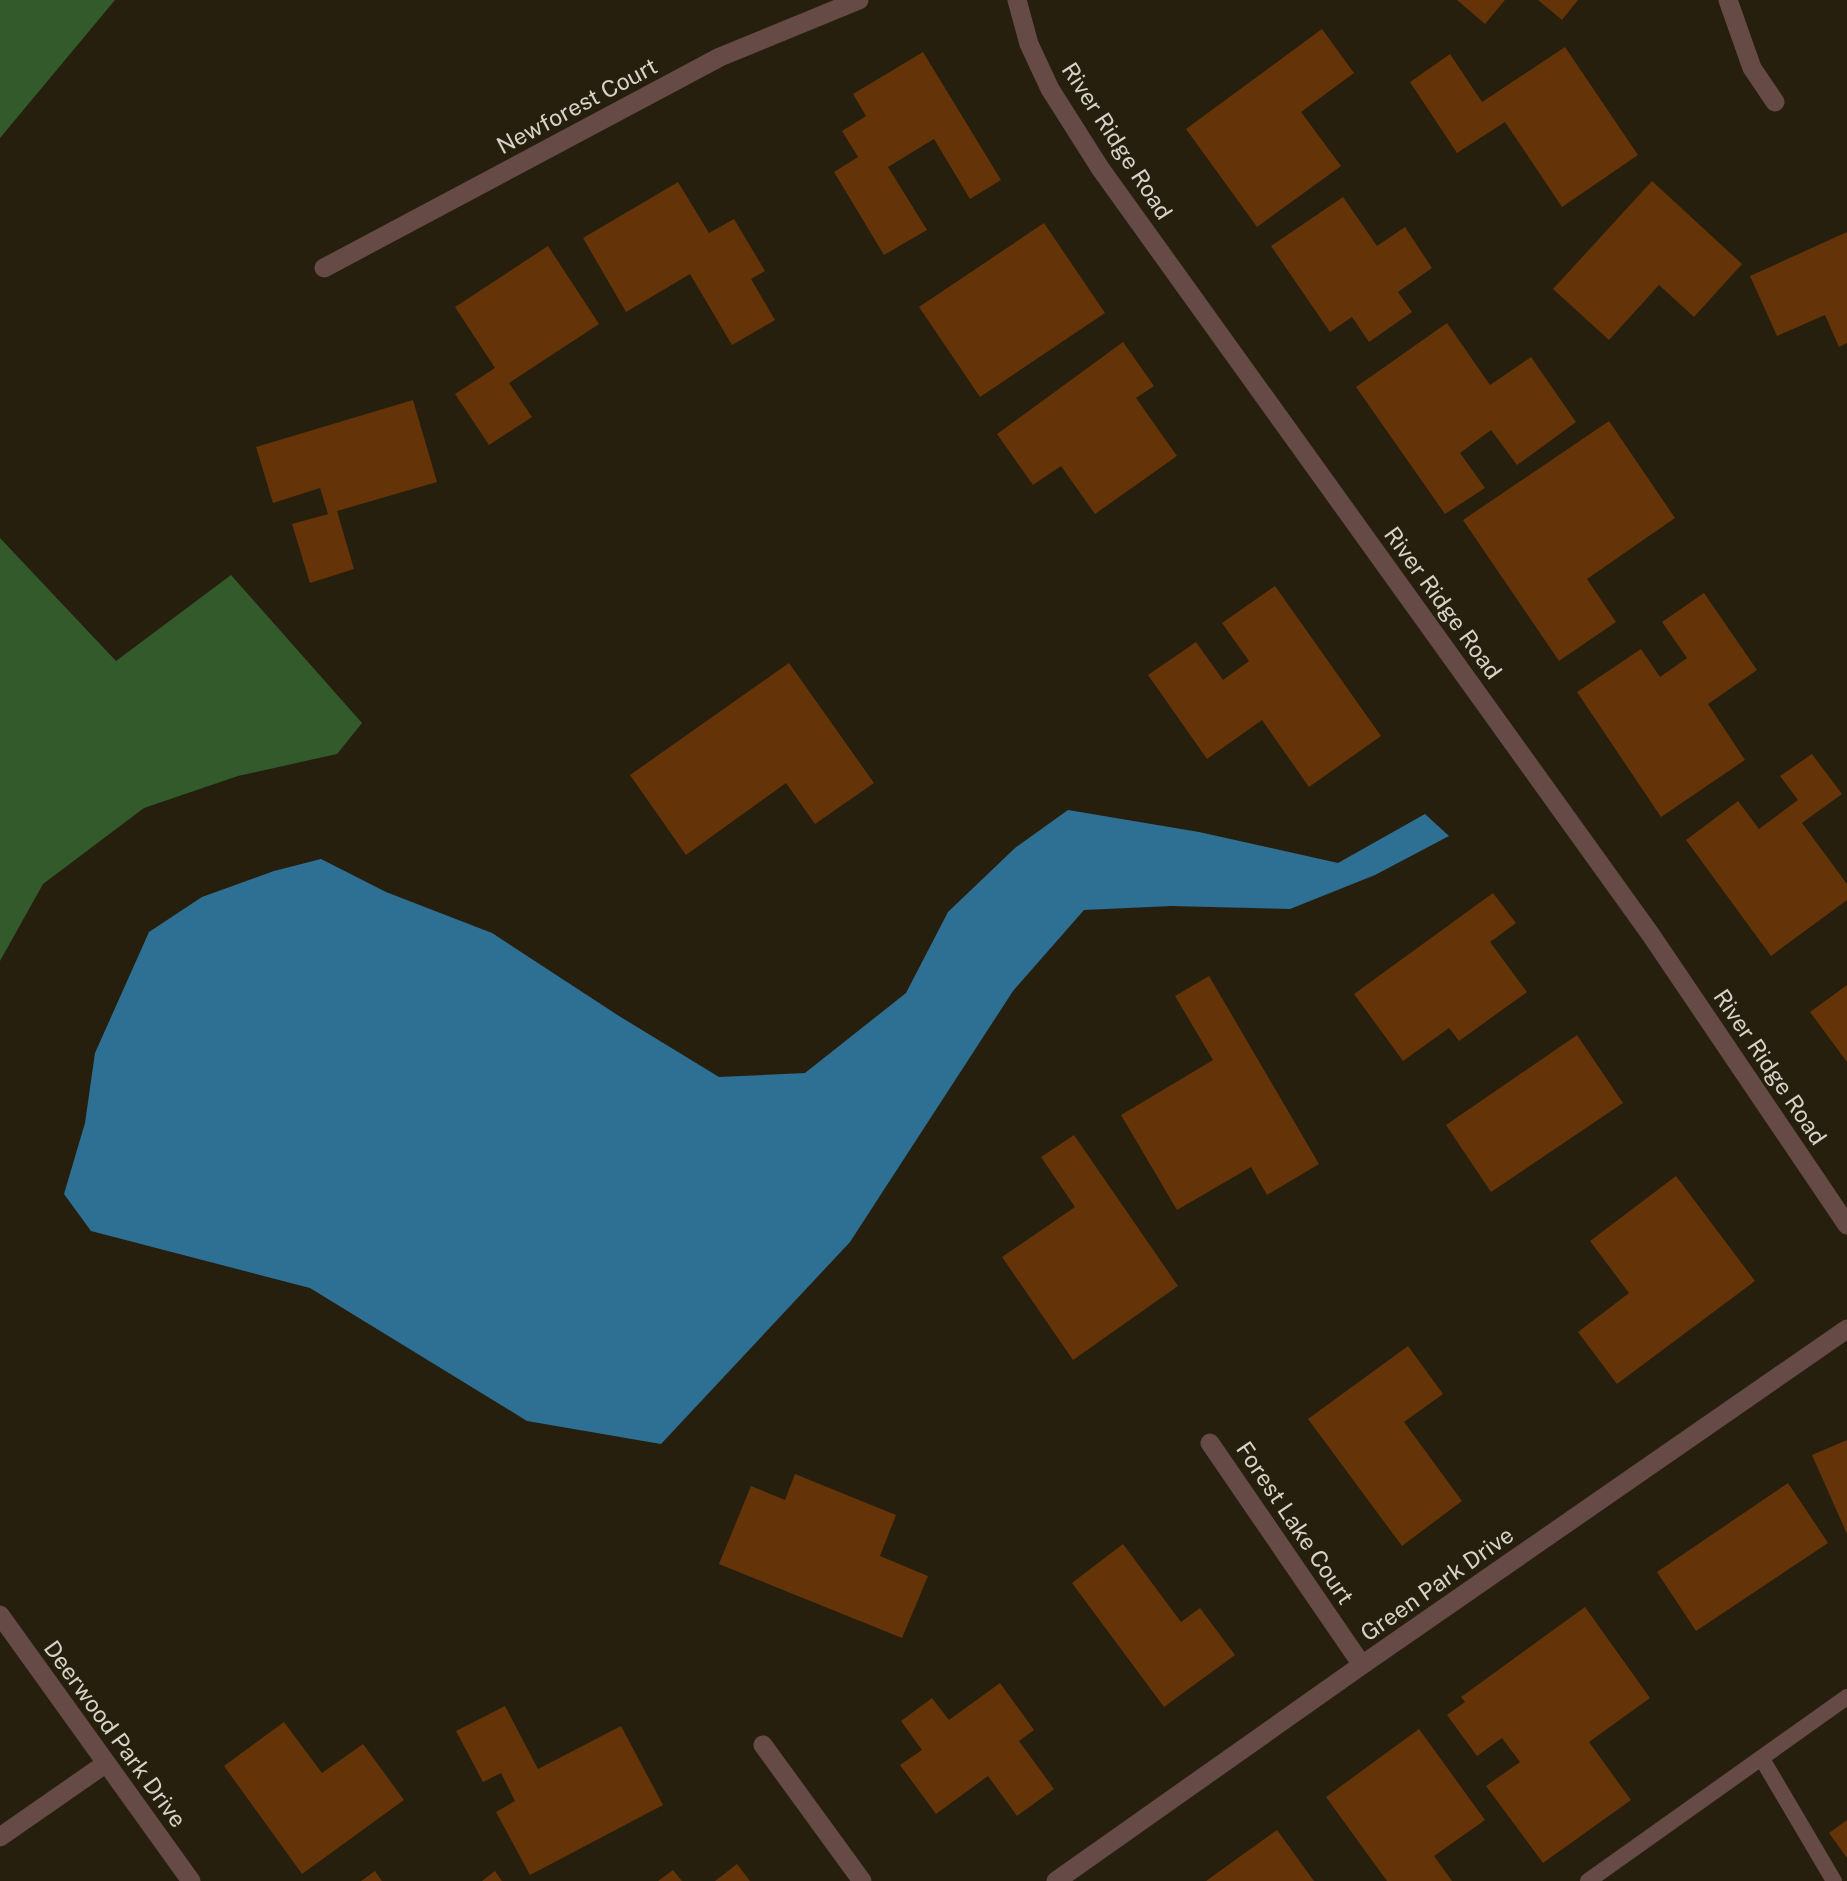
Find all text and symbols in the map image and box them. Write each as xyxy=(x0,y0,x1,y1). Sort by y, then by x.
street label: Newforest Court xyxy=(492,52,662,159)
street label: River Ridge Road xyxy=(1057,57,1178,224)
street label: River Ridge Road xyxy=(1379,521,1508,684)
street label: River Ridge Road xyxy=(1708,984,1832,1150)
street label: Forest Lake Court xyxy=(1231,1436,1360,1609)
street label: Green Park Drive xyxy=(1355,1521,1518,1646)
street label: Deerwood Park Drive xyxy=(39,1635,192,1832)

